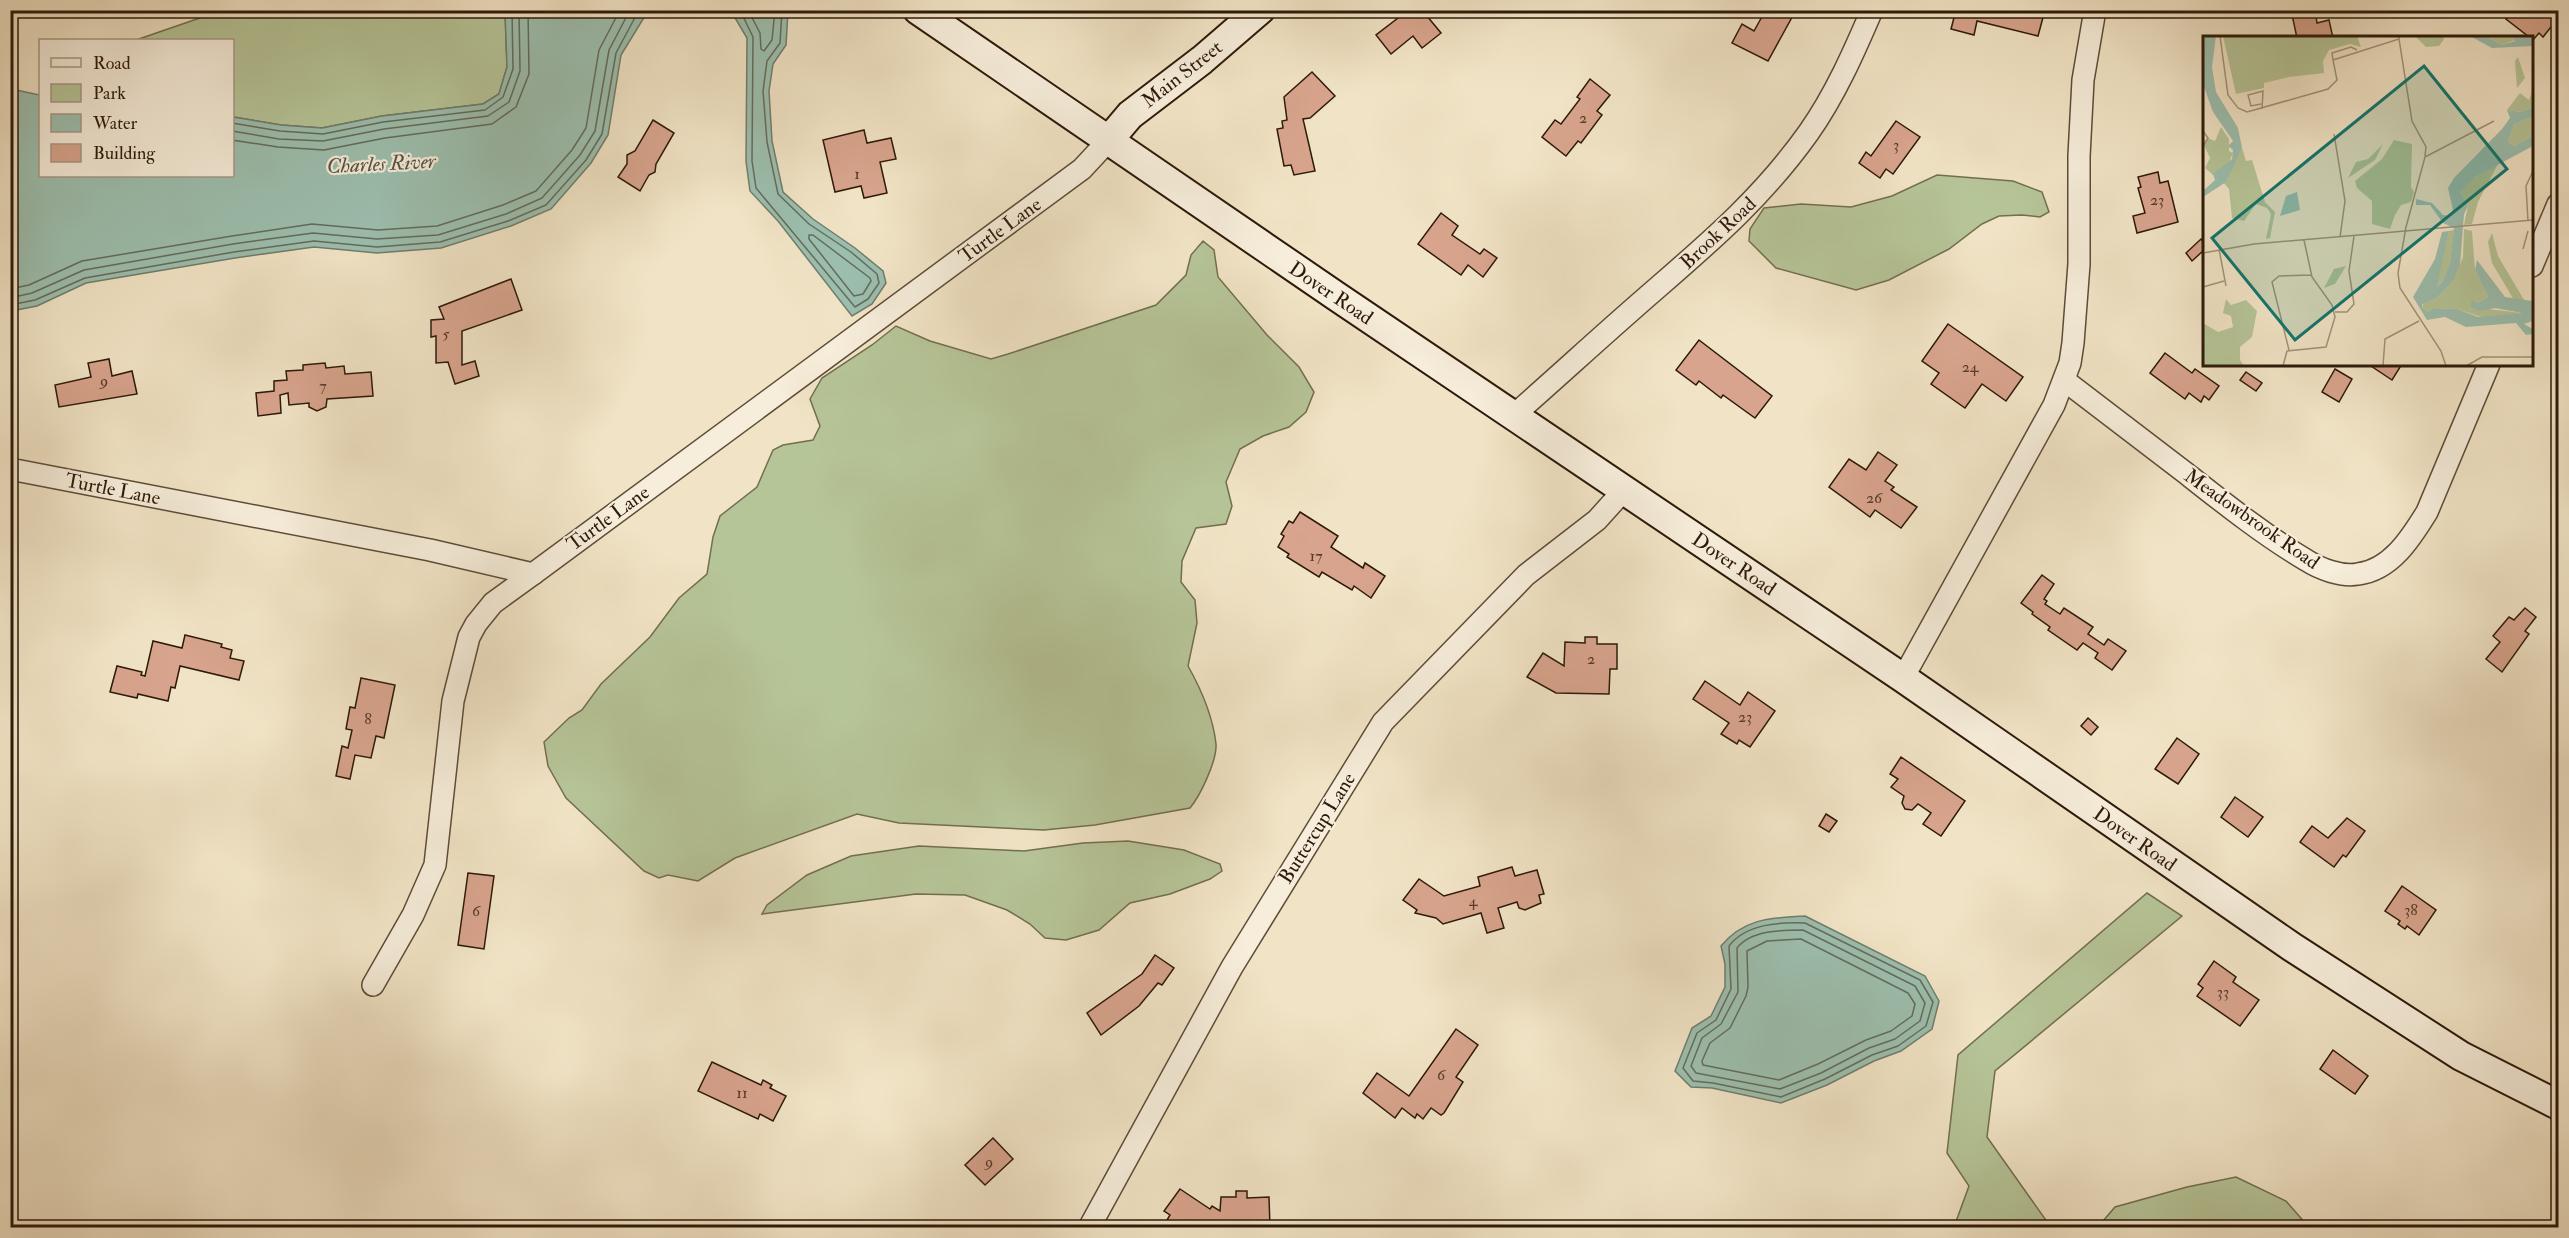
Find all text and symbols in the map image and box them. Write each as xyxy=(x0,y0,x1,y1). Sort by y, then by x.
street label: Main Street xyxy=(1137,34,1228,113)
inset map xyxy=(2203,36,2533,366)
legend xyxy=(39,39,234,177)
text: Road xyxy=(93,52,131,75)
text: Park xyxy=(93,82,126,105)
house number: 2 xyxy=(1579,108,1587,128)
text: Water xyxy=(92,112,137,135)
house number: 3 xyxy=(1893,135,1899,155)
text: Building xyxy=(93,142,156,165)
water label: Charles River xyxy=(326,148,437,180)
house number: 1 xyxy=(854,164,860,184)
house number: 23 xyxy=(2150,190,2164,210)
street label: Brook Road xyxy=(1675,191,1761,275)
street label: Turtle Lane xyxy=(954,192,1046,268)
street label: Dover Road xyxy=(1284,256,1378,330)
house number: 5 xyxy=(442,324,450,344)
house number: 24 xyxy=(1962,357,1980,377)
house number: 9 xyxy=(99,371,108,391)
house number: 7 xyxy=(319,376,327,396)
street label: Meadowbrook Road xyxy=(2180,463,2324,575)
street label: Turtle Lane xyxy=(63,468,163,510)
street label: Turtle Lane xyxy=(562,480,654,556)
house number: 26 xyxy=(1866,488,1883,508)
street label: Dover Road xyxy=(1687,527,1781,601)
house number: 17 xyxy=(1309,546,1323,566)
house number: 2 xyxy=(1587,649,1595,669)
house number: 23 xyxy=(1738,707,1752,727)
house number: 8 xyxy=(364,709,372,729)
street label: Buttercup Lane xyxy=(1273,768,1362,889)
street label: Dover Road xyxy=(2088,801,2182,877)
house number: 4 xyxy=(1469,891,1479,911)
house number: 38 xyxy=(2404,900,2418,920)
house number: 6 xyxy=(472,901,481,921)
house number: 33 xyxy=(2217,982,2229,1002)
house number: 6 xyxy=(1437,1065,1446,1085)
house number: 11 xyxy=(736,1083,748,1103)
house number: 9 xyxy=(984,1152,993,1172)

